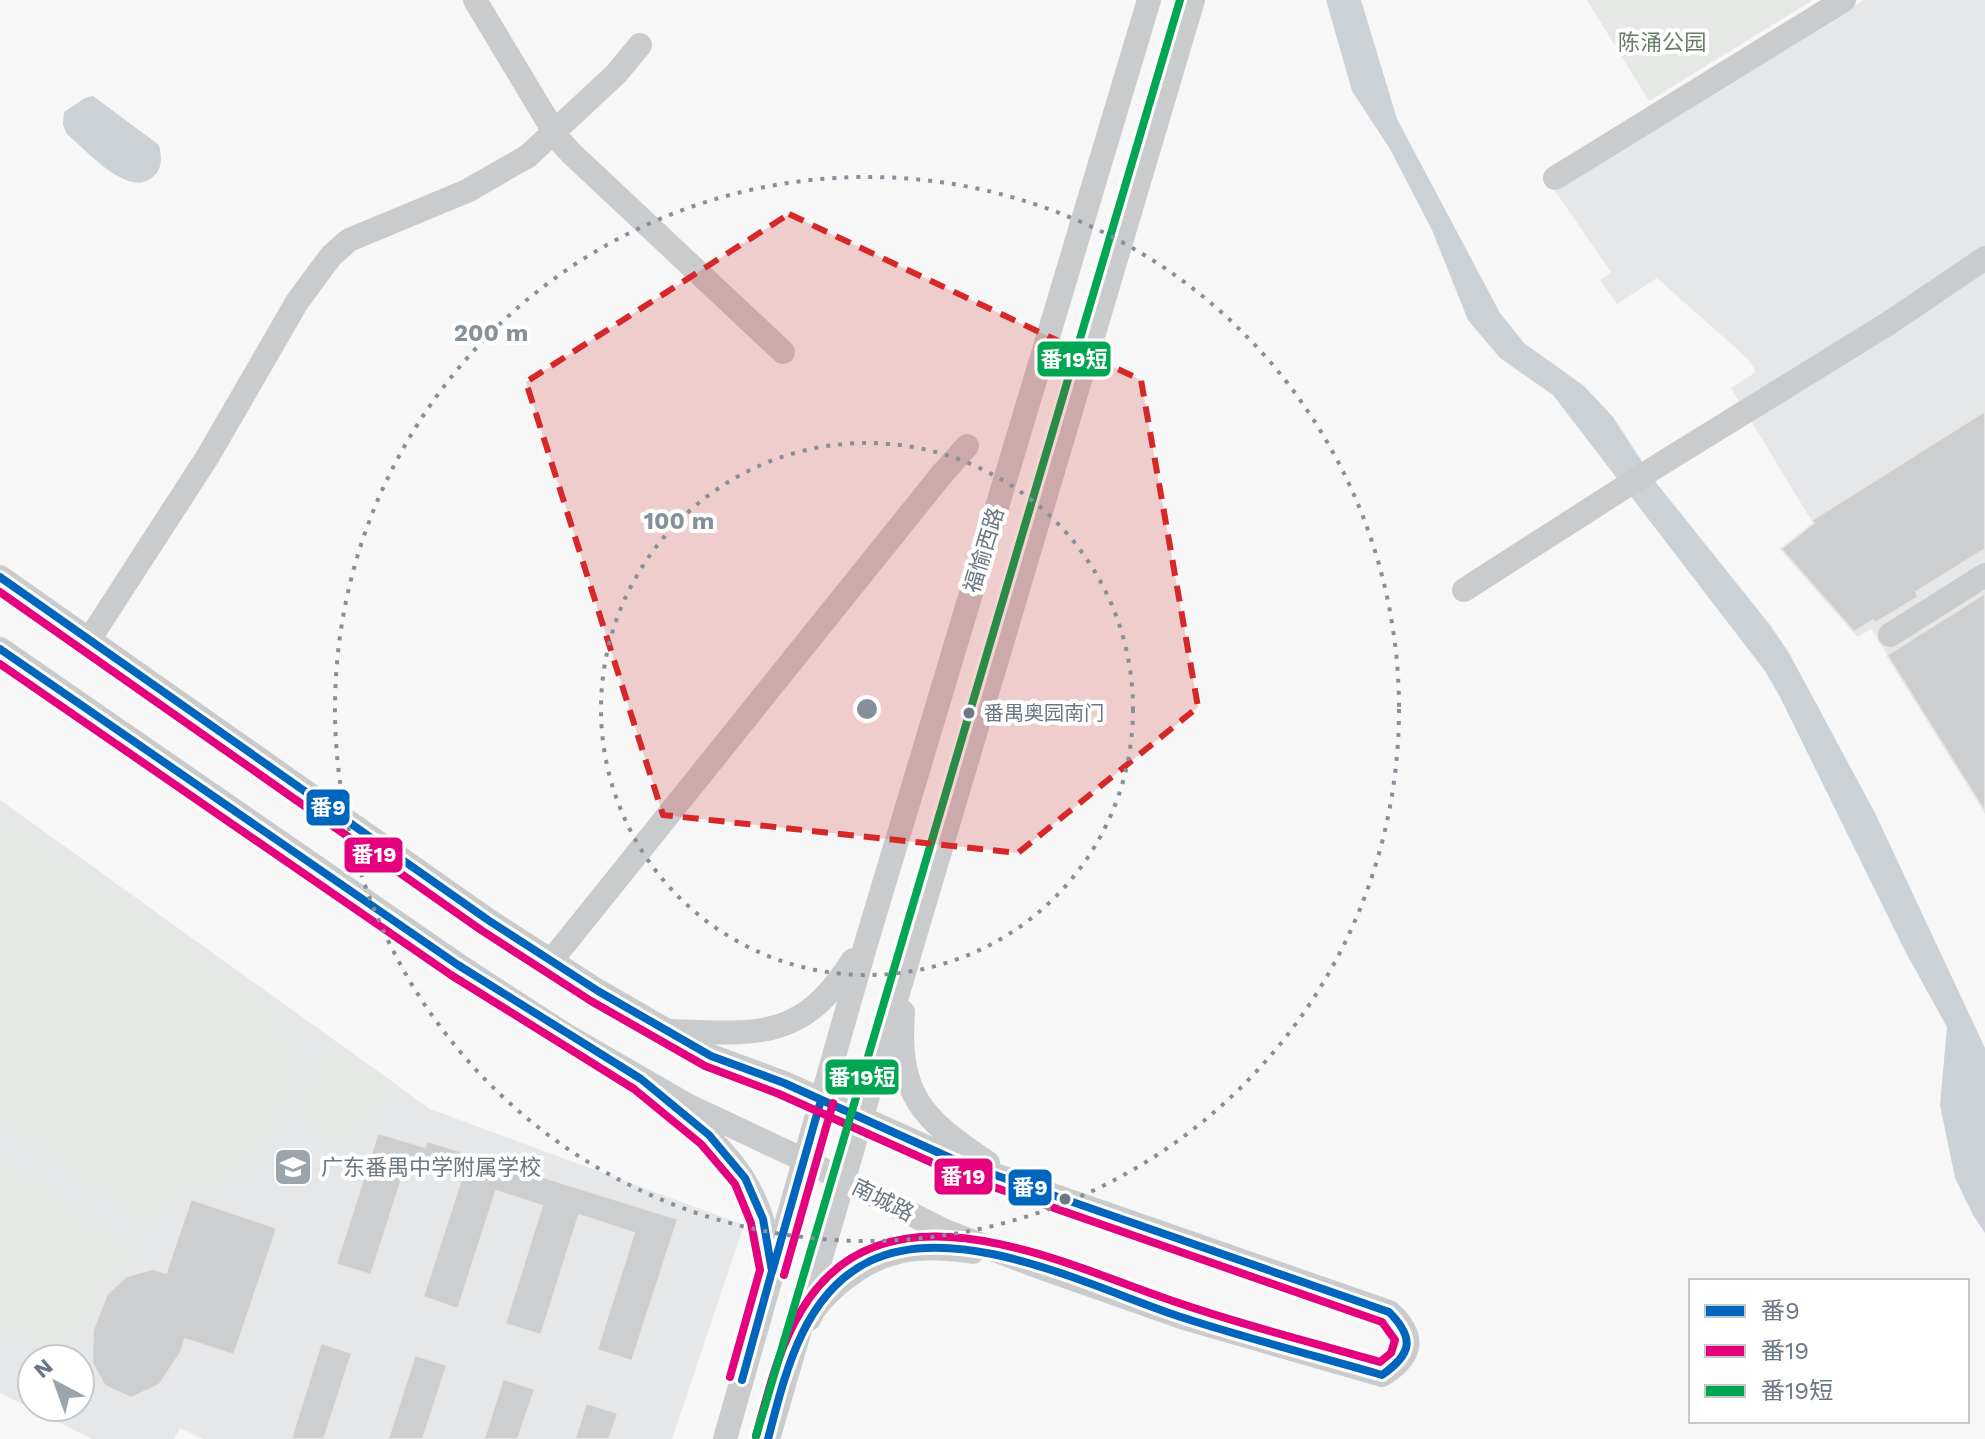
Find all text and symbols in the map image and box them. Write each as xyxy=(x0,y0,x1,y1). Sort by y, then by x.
park label: 陈涌公园 xyxy=(1618,30,1706,55)
text: 200 m xyxy=(454,319,528,347)
line badge: 番19短 xyxy=(1036,340,1112,378)
text: 番19短 xyxy=(1040,347,1108,372)
street label: 福愉西路 xyxy=(959,504,1009,596)
text: 100 m xyxy=(644,507,714,535)
centre of rings xyxy=(853,695,881,723)
place label: 番禺奥园南门 xyxy=(984,701,1104,725)
marker: 番禺奥园南门 xyxy=(961,705,977,721)
line badge: 番9 xyxy=(305,788,351,827)
text: 番9 xyxy=(310,795,346,820)
line badge: 番19 xyxy=(343,836,404,874)
text: 番19 xyxy=(351,842,397,867)
line badge: 番19短 xyxy=(824,1058,900,1096)
text: 番19短 xyxy=(828,1065,896,1090)
school or university icon: 广东番禺中学附属学校 xyxy=(272,1146,314,1188)
place label: 广东番禺中学附属学校 xyxy=(321,1155,541,1180)
line badge: 番19 xyxy=(933,1157,994,1196)
text: 番19 xyxy=(940,1164,986,1189)
line badge: 番9 xyxy=(1007,1168,1053,1207)
street label: 南城路 xyxy=(848,1174,918,1226)
text: 番9 xyxy=(1012,1175,1048,1200)
unlabelled marker xyxy=(1057,1191,1073,1207)
legend xyxy=(1689,1279,1969,1423)
text: 番9 xyxy=(1761,1297,1800,1325)
text: 番19 xyxy=(1761,1337,1809,1365)
north arrow xyxy=(16,1343,96,1423)
text: N xyxy=(29,1353,58,1383)
text: 番19短 xyxy=(1761,1377,1833,1405)

